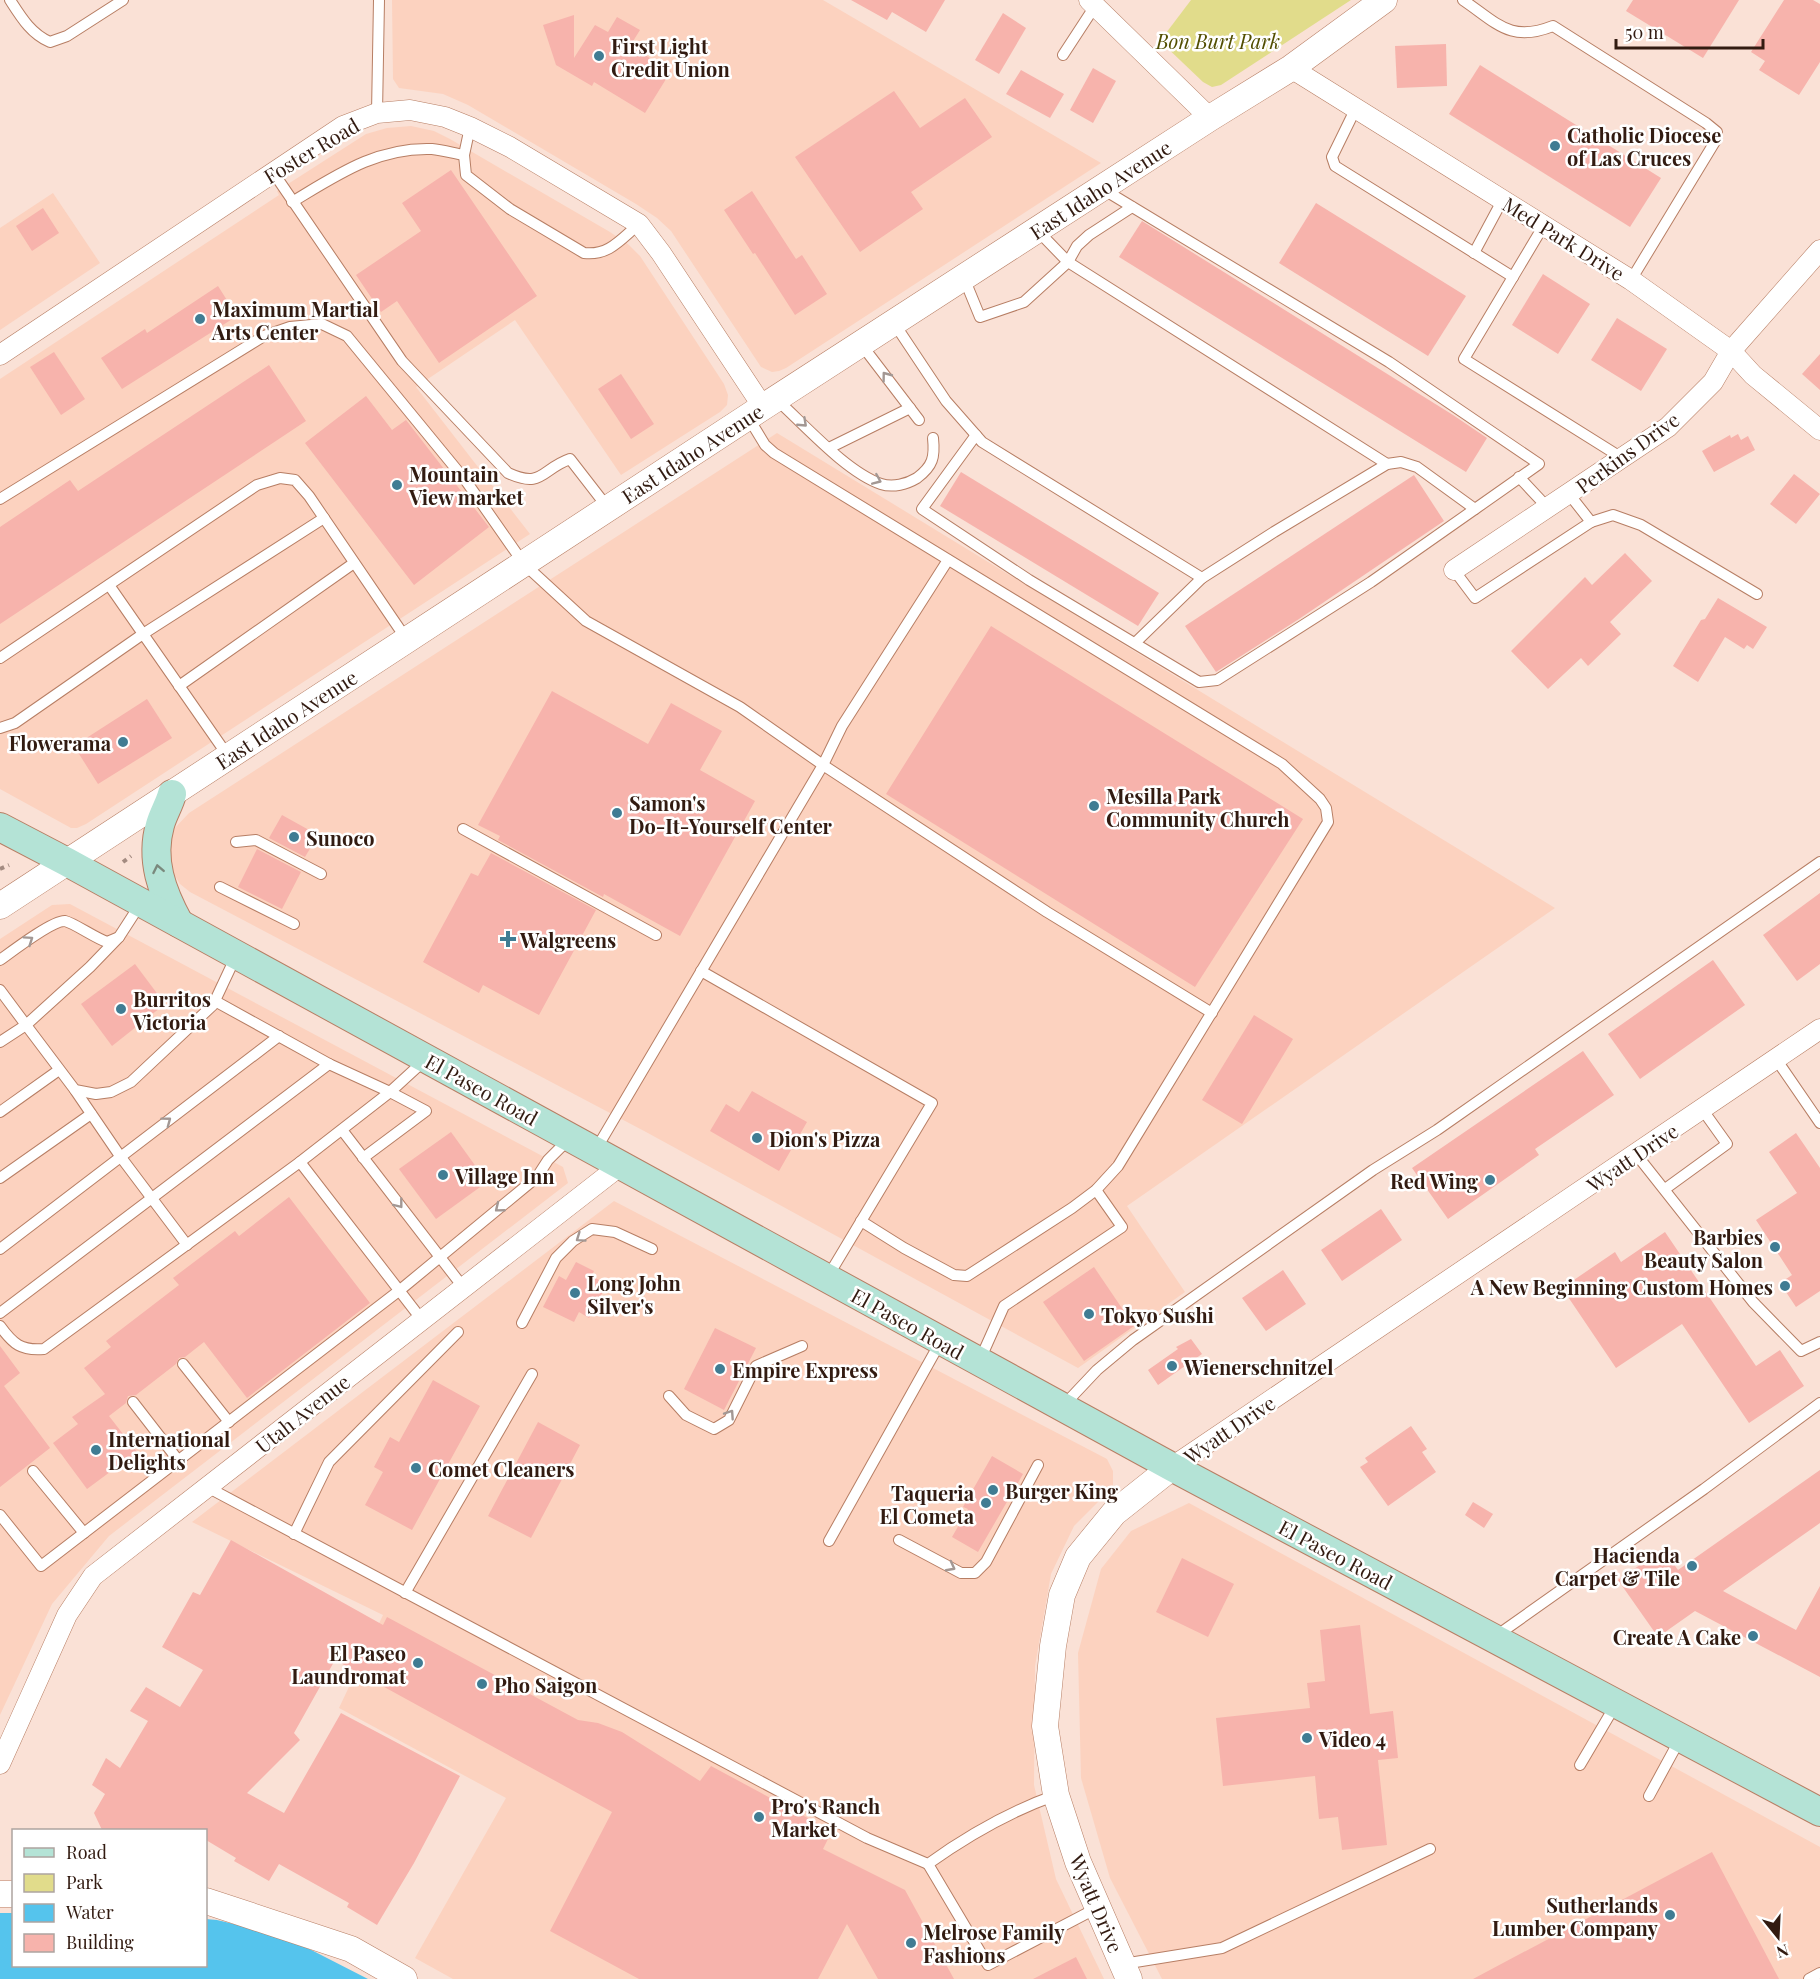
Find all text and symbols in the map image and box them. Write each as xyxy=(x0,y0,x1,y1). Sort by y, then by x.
scale bar xyxy=(1616,12,1763,50)
text: 50 m xyxy=(1625,20,1664,44)
park label: Bon Burt Park xyxy=(1155,27,1280,54)
place label: First Light Credit Union xyxy=(611,32,730,82)
marker: First Light Credit Union xyxy=(592,49,606,63)
street label: Foster Road xyxy=(258,111,364,189)
place label: Catholic Diocese of Las Cruces xyxy=(1567,121,1721,171)
street label: East Idaho Avenue xyxy=(1024,133,1176,245)
marker: Catholic Diocese of Las Cruces xyxy=(1548,139,1562,153)
street label: Med Park Drive xyxy=(1498,190,1630,286)
place label: Maximum Martial Arts Center xyxy=(211,295,379,345)
marker: Maximum Martial Arts Center xyxy=(193,312,207,326)
one-way arrow xyxy=(882,372,893,383)
street label: East Idaho Avenue xyxy=(616,397,768,509)
street label: Perkins Drive xyxy=(1570,405,1684,499)
one-way arrow xyxy=(796,416,806,427)
place label: Mountain View market xyxy=(408,460,524,510)
one-way arrow xyxy=(870,473,881,485)
marker: Mountain View market xyxy=(390,478,404,492)
street label: East Idaho Avenue xyxy=(210,663,362,775)
place label: Flowerama xyxy=(9,729,112,756)
marker: Flowerama xyxy=(116,735,130,749)
place label: Mesilla Park Community Church xyxy=(1106,782,1289,832)
place label: Samon's Do-It-Yourself Center xyxy=(629,789,833,839)
marker: Mesilla Park Community Church xyxy=(1087,799,1101,813)
marker: Samon's Do-It-Yourself Center xyxy=(610,806,624,820)
place label: Sunoco xyxy=(306,824,375,851)
marker: Sunoco xyxy=(287,830,301,844)
one-way arrow xyxy=(152,864,165,874)
place label: Walgreens xyxy=(519,926,616,953)
marker: Walgreens xyxy=(501,932,515,946)
one-way arrow xyxy=(22,936,33,947)
place label: Burritos Victoria xyxy=(132,985,211,1035)
marker: Burritos Victoria xyxy=(114,1002,128,1016)
street label: El Paseo Road xyxy=(421,1047,543,1131)
one-way arrow xyxy=(160,1117,171,1128)
street label: Wyatt Drive xyxy=(1580,1117,1683,1198)
place label: Dion's Pizza xyxy=(769,1125,881,1152)
marker: Dion's Pizza xyxy=(750,1131,764,1145)
place label: Village Inn xyxy=(454,1162,555,1189)
place label: Red Wing xyxy=(1390,1167,1478,1194)
marker: Village Inn xyxy=(436,1168,450,1182)
marker: Red Wing xyxy=(1483,1173,1497,1187)
one-way arrow xyxy=(392,1198,403,1209)
one-way arrow xyxy=(495,1200,506,1211)
place label: Barbies Beauty Salon xyxy=(1644,1223,1764,1273)
one-way arrow xyxy=(575,1231,586,1242)
marker: Barbies Beauty Salon xyxy=(1768,1240,1782,1254)
place label: Long John Silver's xyxy=(587,1269,682,1319)
place label: A New Beginning Custom Homes xyxy=(1470,1273,1773,1300)
marker: A New Beginning Custom Homes xyxy=(1778,1279,1792,1293)
street label: El Paseo Road xyxy=(847,1281,969,1365)
marker: Long John Silver's xyxy=(568,1286,582,1300)
place label: Tokyo Sushi xyxy=(1101,1301,1214,1328)
marker: Tokyo Sushi xyxy=(1082,1307,1096,1321)
place label: Wienerschnitzel xyxy=(1183,1353,1333,1380)
place label: Empire Express xyxy=(732,1356,878,1383)
marker: Wienerschnitzel xyxy=(1165,1359,1179,1373)
marker: Empire Express xyxy=(713,1362,727,1376)
street label: Utah Avenue xyxy=(249,1368,355,1458)
street label: Wyatt Drive xyxy=(1177,1389,1280,1470)
one-way arrow xyxy=(723,1409,734,1420)
place label: International Delights xyxy=(108,1425,230,1475)
marker: International Delights xyxy=(89,1443,103,1457)
place label: Comet Cleaners xyxy=(428,1455,575,1482)
marker: Comet Cleaners xyxy=(409,1461,423,1475)
place label: Burger King xyxy=(1005,1477,1118,1504)
place label: Taqueria El Cometa xyxy=(879,1479,975,1529)
marker: Burger King xyxy=(986,1483,1000,1497)
marker: Taqueria El Cometa xyxy=(979,1496,993,1510)
street label: El Paseo Road xyxy=(1275,1513,1398,1595)
place label: Hacienda Carpet & Tile xyxy=(1555,1541,1681,1591)
marker: Hacienda Carpet & Tile xyxy=(1685,1559,1699,1573)
one-way arrow xyxy=(944,1560,955,1572)
place label: Create A Cake xyxy=(1613,1623,1741,1650)
marker: Create A Cake xyxy=(1746,1629,1760,1643)
place label: El Paseo Laundromat xyxy=(291,1639,407,1689)
marker: El Paseo Laundromat xyxy=(411,1656,425,1670)
place label: Pho Saigon xyxy=(494,1671,598,1698)
marker: Pho Saigon xyxy=(475,1677,489,1691)
place label: Video 4 xyxy=(1318,1725,1386,1752)
marker: Video 4 xyxy=(1300,1731,1314,1745)
place label: Pro's Ranch Market xyxy=(771,1792,880,1842)
marker: Pro's Ranch Market xyxy=(752,1810,766,1824)
legend xyxy=(12,1829,207,1967)
text: Road xyxy=(66,1840,107,1864)
street label: Wyatt Drive xyxy=(1064,1849,1130,1956)
text: Park xyxy=(66,1870,103,1894)
place label: Sutherlands Lumber Company xyxy=(1492,1891,1659,1941)
text: Water xyxy=(65,1900,114,1924)
north arrow xyxy=(1748,1907,1808,1967)
marker: Sutherlands Lumber Company xyxy=(1663,1908,1677,1922)
place label: Melrose Family Fashions xyxy=(923,1918,1065,1968)
text: Building xyxy=(66,1930,134,1954)
marker: Melrose Family Fashions xyxy=(904,1936,918,1950)
text: N xyxy=(1774,1940,1792,1964)

